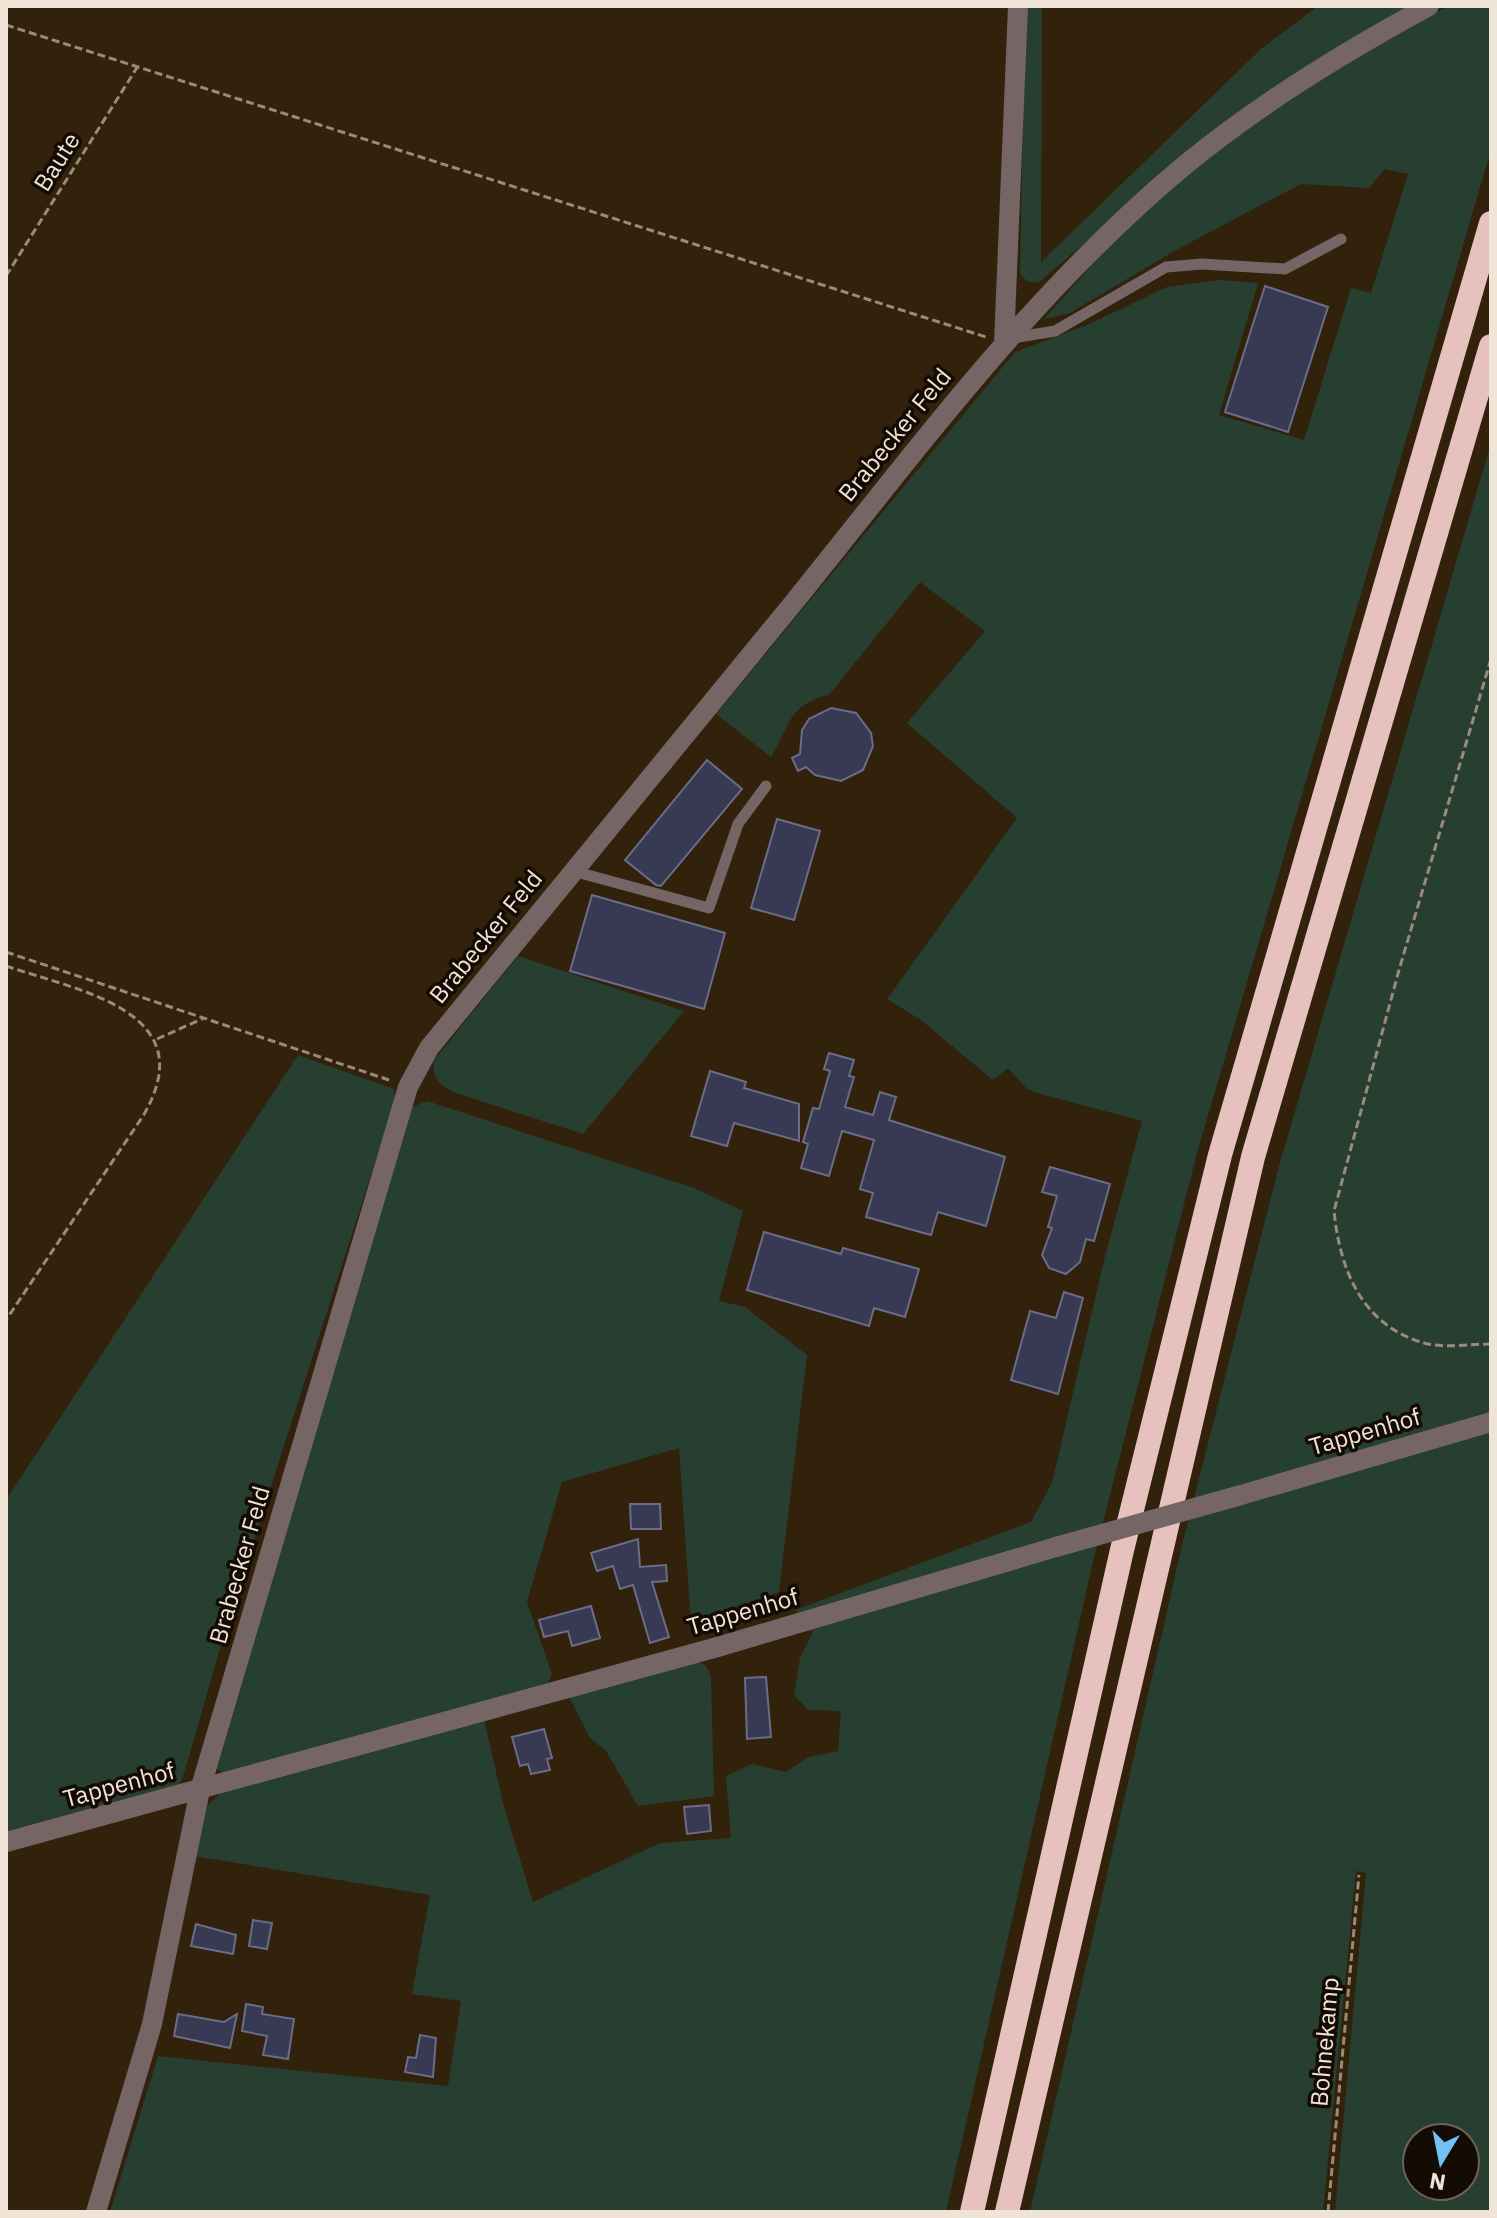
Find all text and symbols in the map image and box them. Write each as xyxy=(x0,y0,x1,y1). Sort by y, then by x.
street label: Baute xyxy=(26,126,87,197)
street label: Brabecker Feld xyxy=(831,361,958,508)
street label: Brabecker Feld xyxy=(422,863,549,1010)
street label: Tappenhof xyxy=(1305,1400,1424,1462)
street label: Brabecker Feld xyxy=(201,1482,277,1647)
street label: Tappenhof xyxy=(683,1580,802,1642)
street label: Tappenhof xyxy=(59,1754,178,1814)
street label: Bohnekamp xyxy=(1302,1976,1346,2108)
north arrow xyxy=(1401,2122,1481,2202)
text: N xyxy=(1427,2167,1448,2198)

